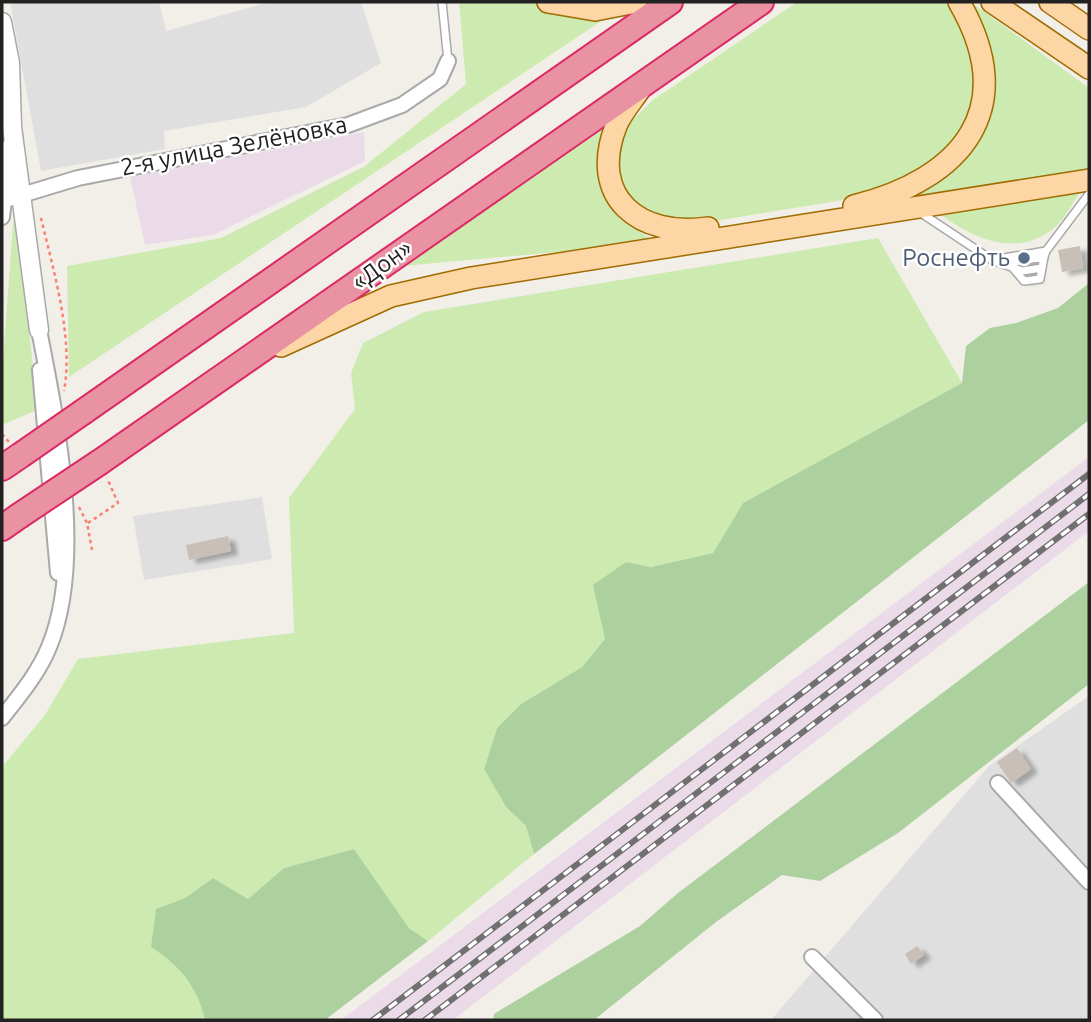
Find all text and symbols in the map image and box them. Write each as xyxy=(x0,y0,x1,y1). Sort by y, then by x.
street label: 2-я улица Зелёновка xyxy=(118,110,349,181)
street label: «Дон» xyxy=(347,234,417,295)
place label: Роснефть xyxy=(902,244,1010,271)
marker: Роснефть xyxy=(1016,250,1032,266)

